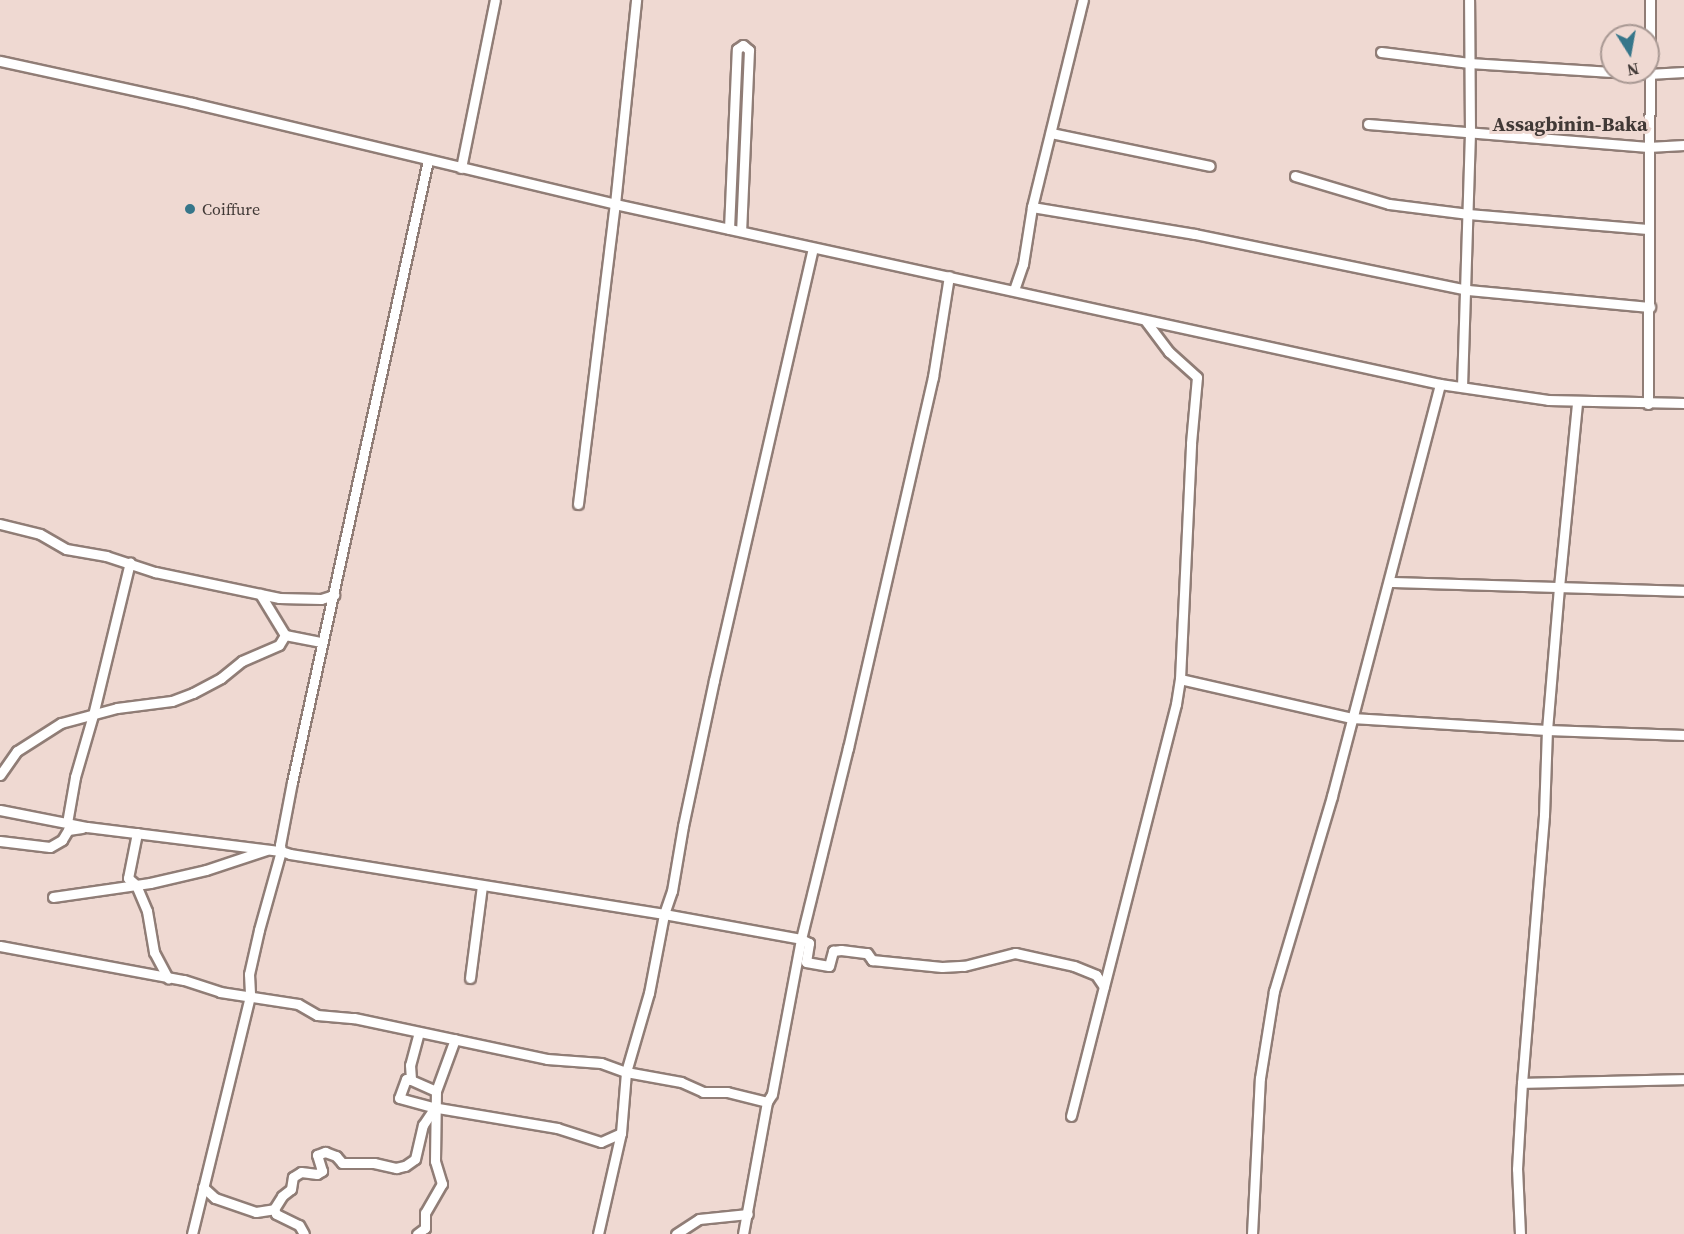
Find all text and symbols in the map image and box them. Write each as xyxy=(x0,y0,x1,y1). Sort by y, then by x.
north arrow xyxy=(1600,24,1660,84)
text: N xyxy=(1625,58,1641,82)
district label: Assagbinin-Baka xyxy=(1492,112,1648,136)
place label: Coiffure xyxy=(202,199,260,219)
marker: Coiffure xyxy=(183,202,197,216)

